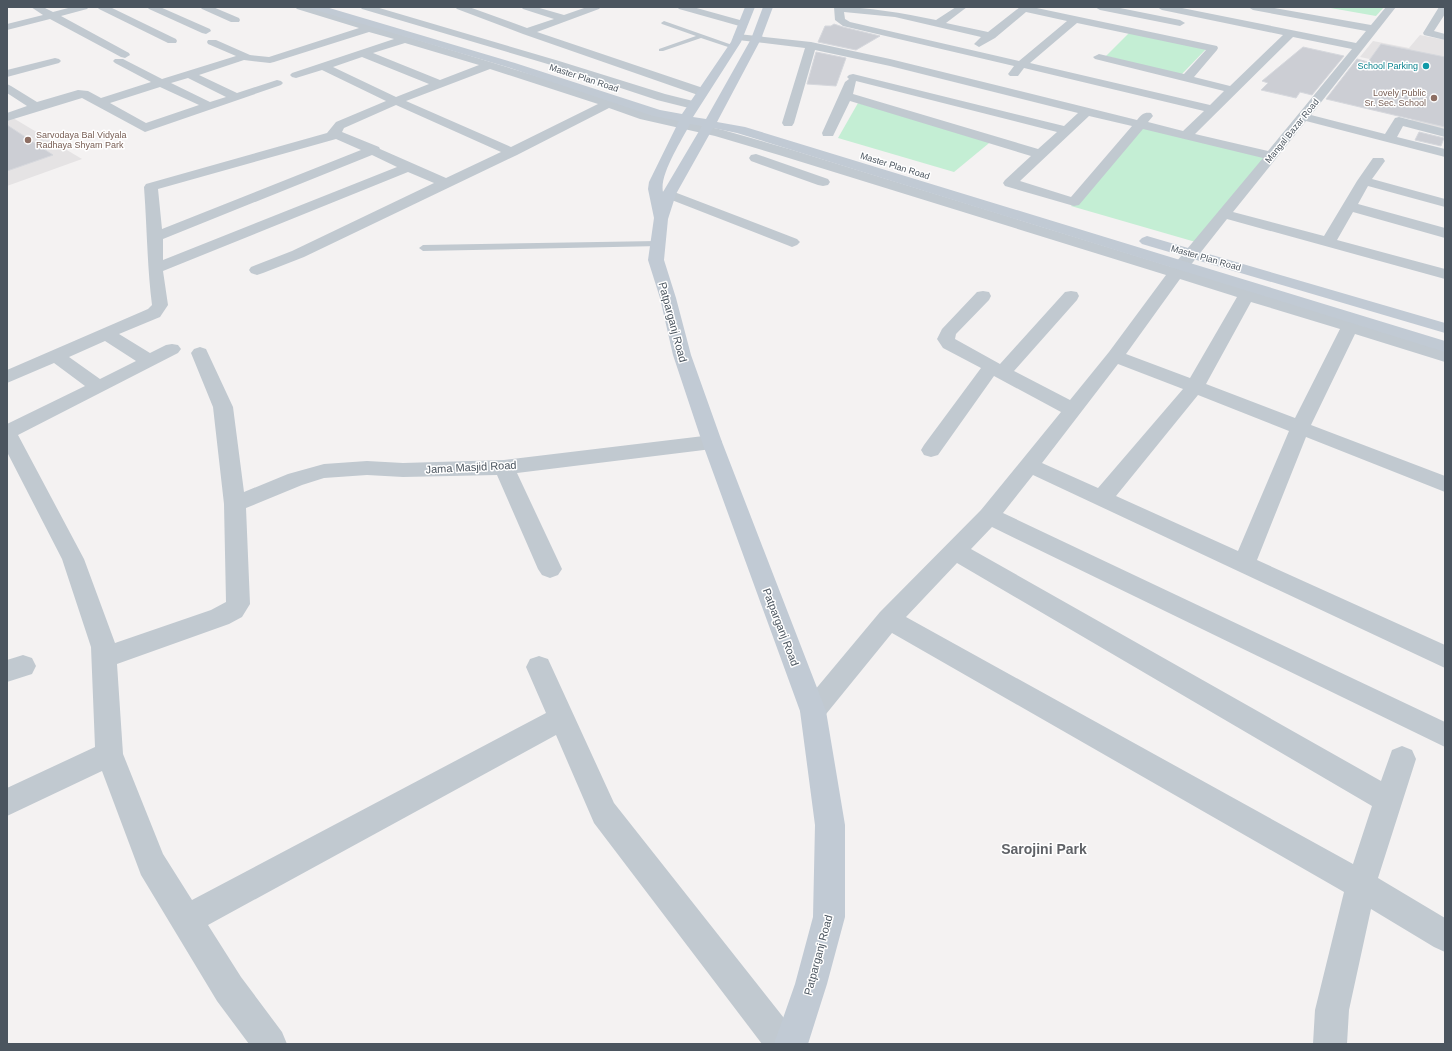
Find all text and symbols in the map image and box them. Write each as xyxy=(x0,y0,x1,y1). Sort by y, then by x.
place label: School Parking xyxy=(1357,61,1418,71)
marker: School Parking xyxy=(1421,61,1431,71)
street label: Master Plan Road xyxy=(548,62,620,94)
place label: Lovely Public Sr. Sec. School xyxy=(1364,88,1426,108)
marker: Lovely Public Sr. Sec. School xyxy=(1429,93,1439,103)
street label: Mangal Bazar Road xyxy=(1263,97,1321,165)
place label: Sarvodaya Bal Vidyala Radhaya Shyam Park xyxy=(36,130,126,150)
marker: Sarvodaya Bal Vidyala Radhaya Shyam Park xyxy=(23,135,33,145)
street label: Master Plan Road xyxy=(859,151,931,181)
street label: Master Plan Road xyxy=(1170,243,1242,273)
street label: Patparganj Road xyxy=(657,281,689,363)
street label: Jama Masjid Road xyxy=(425,459,517,475)
street label: Patparganj Road xyxy=(761,586,801,668)
district label: Sarojini Park xyxy=(1001,841,1087,857)
street label: Patparganj Road xyxy=(802,914,834,996)

